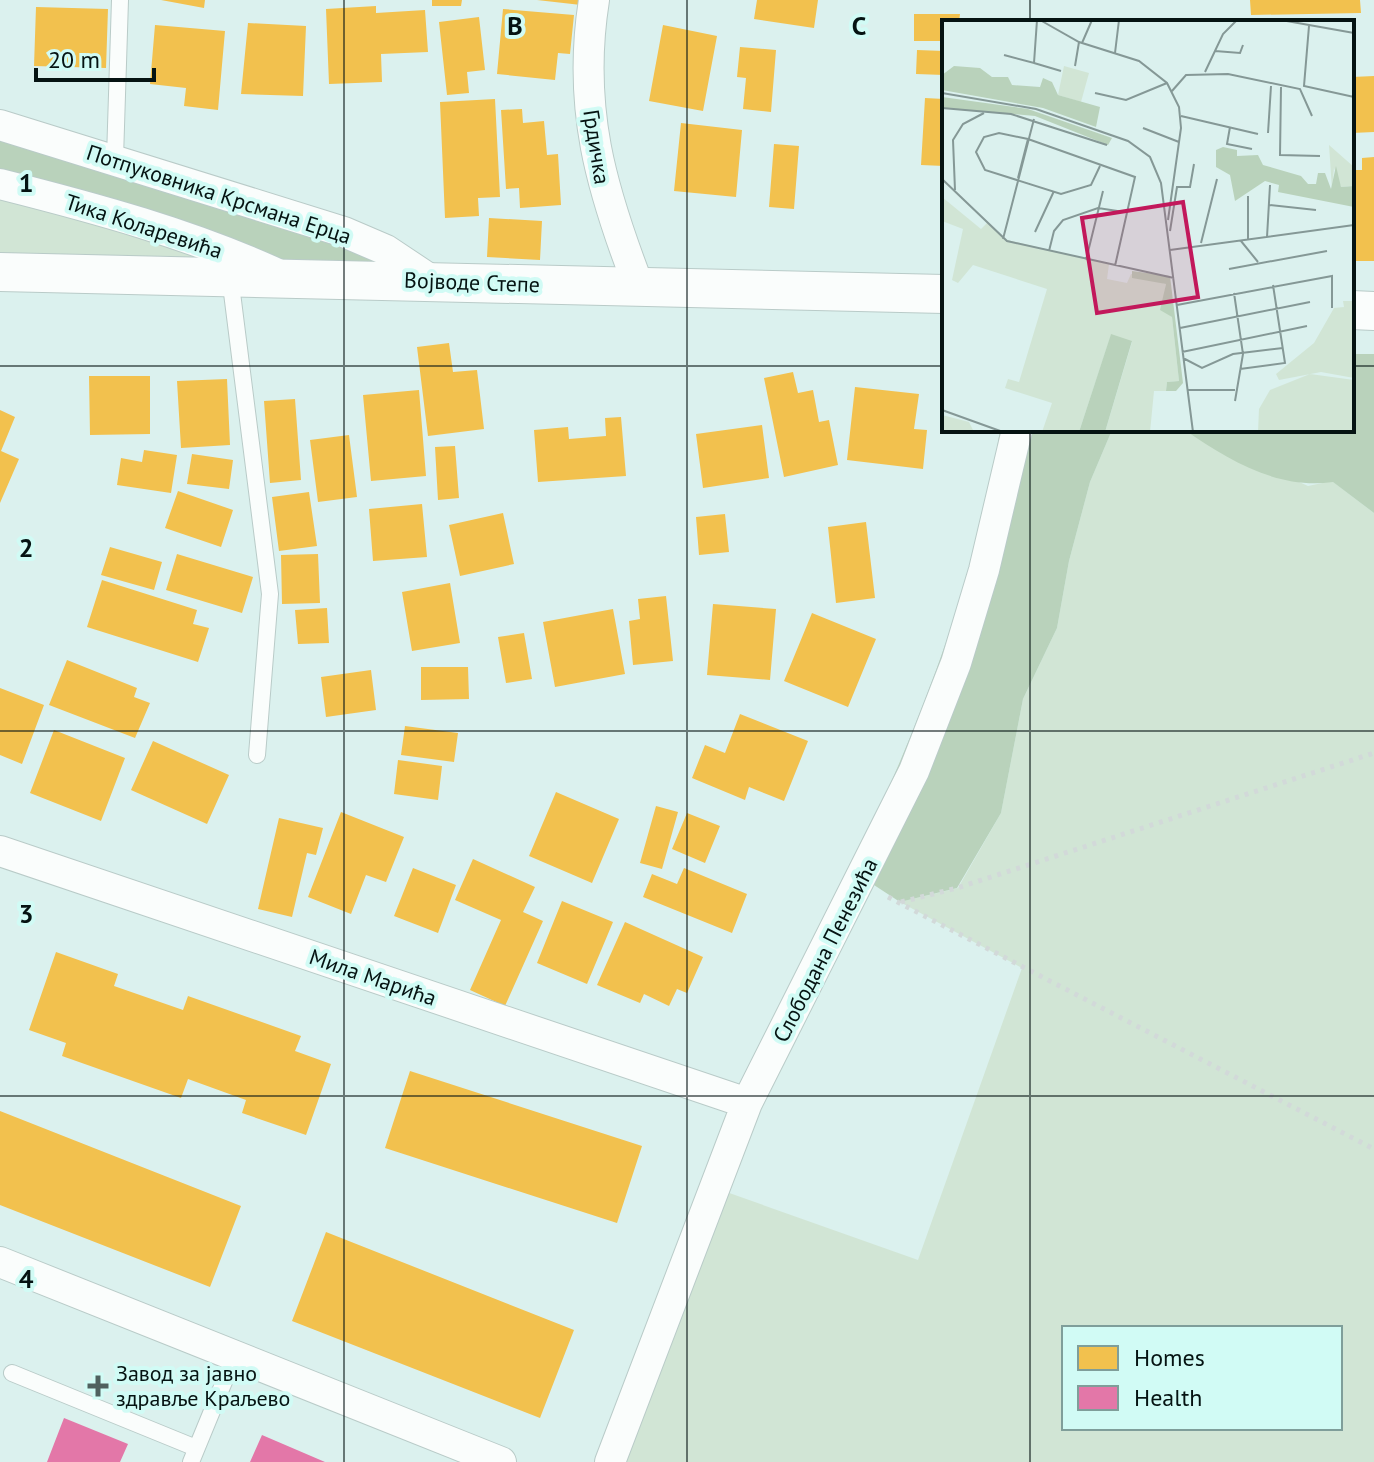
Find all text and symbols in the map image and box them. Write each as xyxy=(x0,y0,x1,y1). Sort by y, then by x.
text: B xyxy=(507,9,523,42)
text: C xyxy=(852,9,866,42)
inset map xyxy=(942,20,1354,432)
scale bar xyxy=(36,32,154,82)
text: 20 m xyxy=(48,44,100,75)
street label: Грдичка xyxy=(577,108,617,186)
street label: Потпуковника Крсмана Ерца xyxy=(83,138,355,250)
text: 1 xyxy=(19,166,33,199)
street label: Тика Коларевића xyxy=(62,187,226,265)
street label: Војводе Степе xyxy=(404,266,540,298)
text: 2 xyxy=(19,531,33,564)
street label: Слободана Пенезића xyxy=(766,853,884,1047)
text: 3 xyxy=(19,897,33,930)
street label: Мила Марића xyxy=(306,942,440,1012)
text: 4 xyxy=(19,1262,34,1295)
legend xyxy=(1062,1326,1342,1430)
text: Homes xyxy=(1134,1342,1205,1373)
place label: Завод за јавно здравље Краљево xyxy=(116,1359,290,1412)
marker: Завод за јавно здравље Краљево xyxy=(87,1375,109,1397)
text: Health xyxy=(1134,1382,1203,1413)

